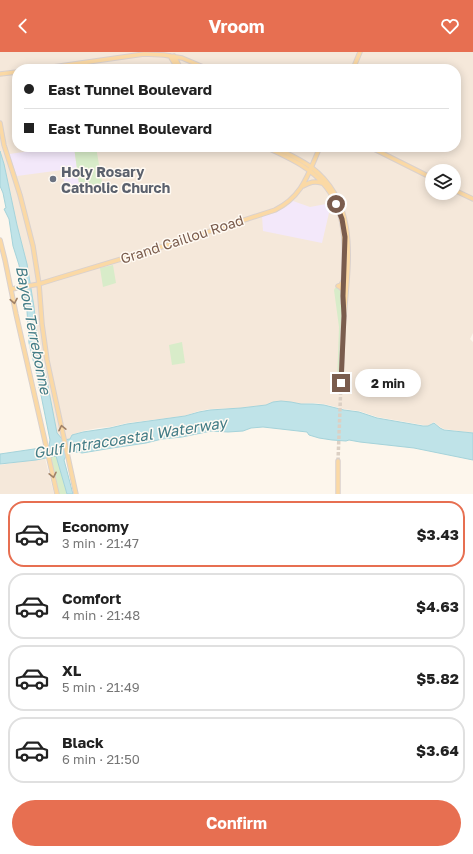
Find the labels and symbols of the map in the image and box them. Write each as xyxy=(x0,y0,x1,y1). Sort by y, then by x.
place label: Holy Rosary Catholic Church xyxy=(61,163,170,196)
marker: Holy Rosary Catholic Church xyxy=(48,174,58,184)
route start xyxy=(327,195,345,213)
street label: Grand Caillou Road xyxy=(118,211,246,267)
water label: Bayou Terrebonne xyxy=(12,264,56,397)
one-way arrow xyxy=(9,298,18,304)
callout: 2 min xyxy=(355,369,421,397)
route end xyxy=(332,374,350,392)
water label: Gulf Intracoastal Waterway xyxy=(32,412,231,462)
one-way arrow xyxy=(58,425,66,432)
one-way arrow xyxy=(48,471,57,478)

